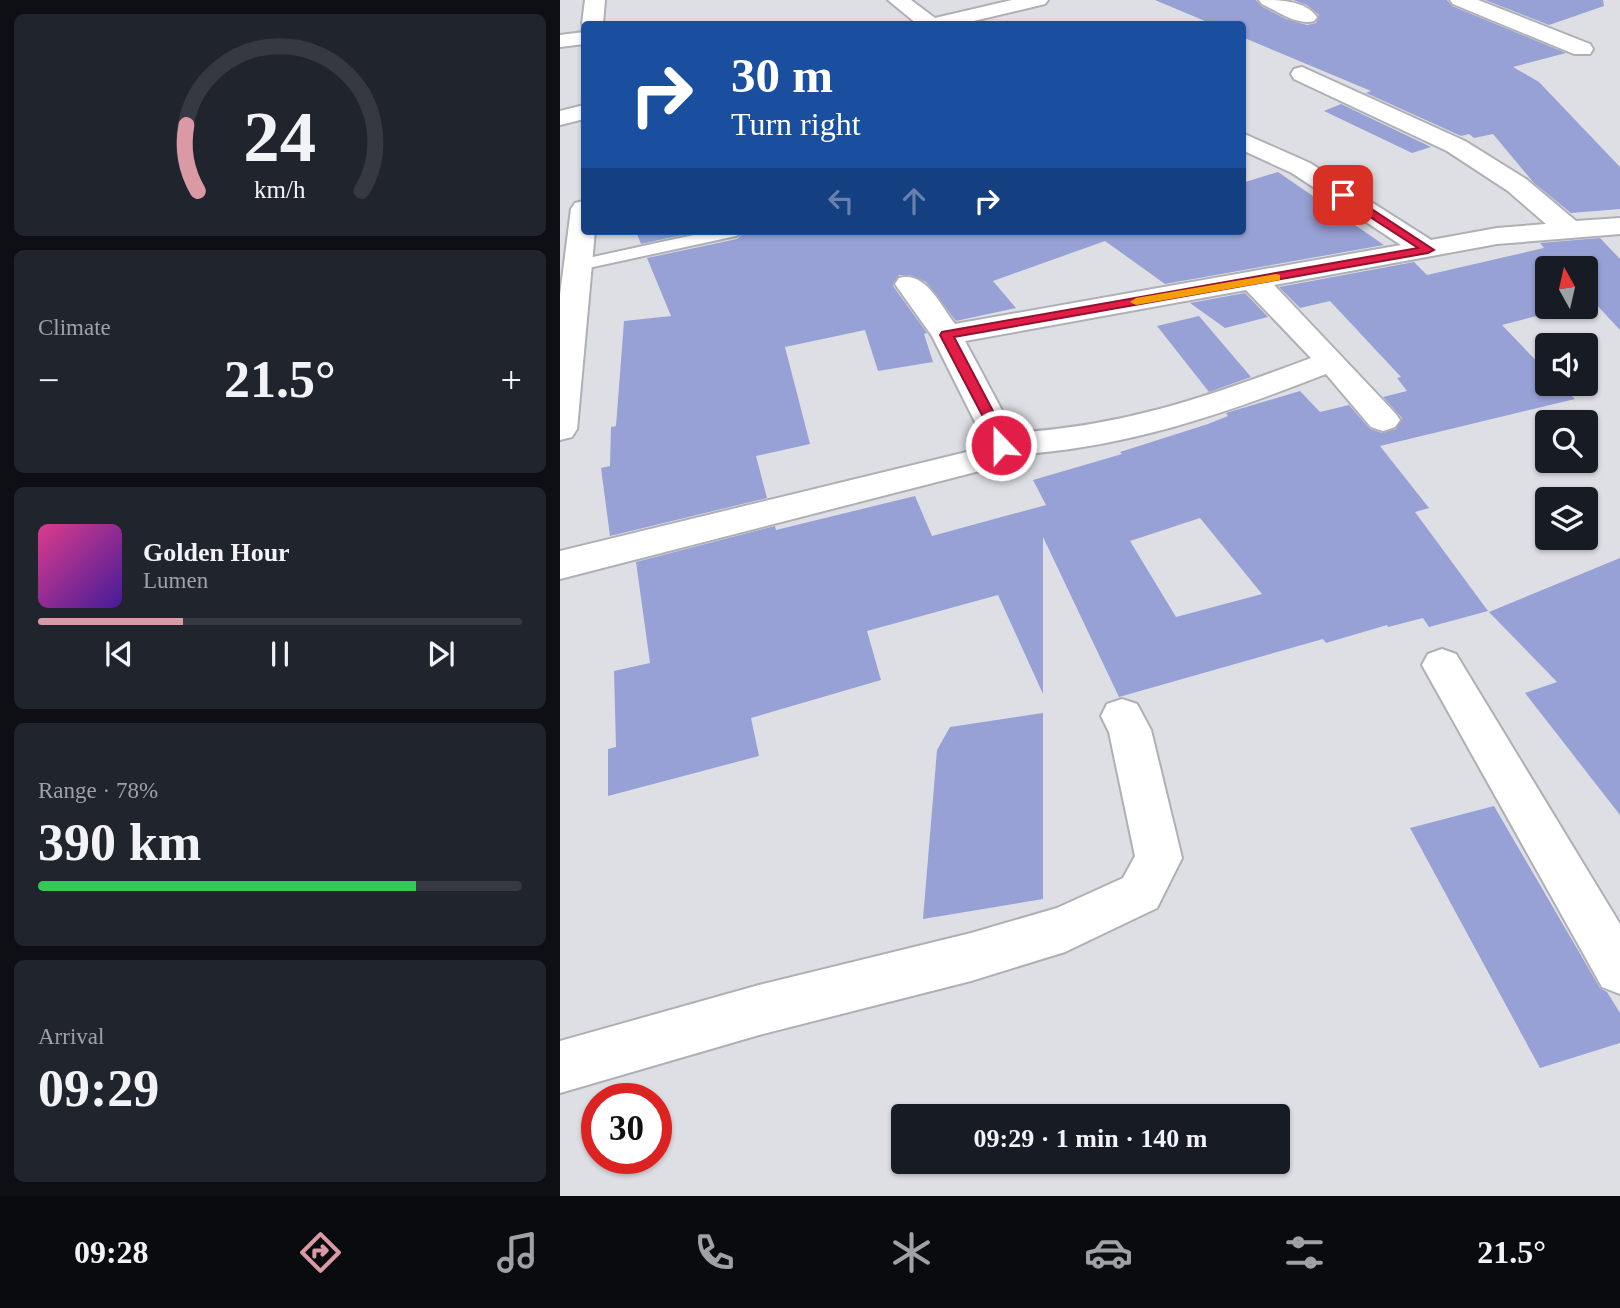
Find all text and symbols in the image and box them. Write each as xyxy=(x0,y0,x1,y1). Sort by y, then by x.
text: 30 m xyxy=(731,48,833,103)
icon: right xyxy=(616,49,707,140)
text: 24 xyxy=(244,97,316,178)
text: Turn right xyxy=(731,106,861,142)
pin xyxy=(1313,165,1373,225)
text: km/h xyxy=(254,176,306,203)
icon: arrive xyxy=(1324,176,1362,214)
icon: left xyxy=(822,182,860,220)
icon: ahead xyxy=(895,182,933,220)
icon: right xyxy=(968,182,1006,220)
north arrow xyxy=(1535,256,1598,318)
map controls xyxy=(1535,256,1598,550)
text: Climate xyxy=(38,315,111,340)
button: sound xyxy=(1535,333,1598,396)
text: 21.5° xyxy=(224,351,336,408)
text: − xyxy=(38,359,59,401)
text: + xyxy=(501,359,522,401)
position arrow xyxy=(964,408,1038,482)
button: search xyxy=(1535,410,1598,473)
button: layers xyxy=(1535,487,1598,550)
text: Golden Hour xyxy=(143,538,290,567)
text: Lumen xyxy=(143,568,208,593)
icon: previous xyxy=(100,635,138,673)
icon: pause xyxy=(261,635,299,673)
icon: next xyxy=(422,635,460,673)
text: Range · 78% xyxy=(38,778,158,803)
text: 390 km xyxy=(38,814,201,871)
text: Arrival xyxy=(38,1024,104,1049)
text: 09:29 xyxy=(38,1060,159,1117)
speed limit sign: 30 xyxy=(581,1083,672,1174)
text: 09:29 · 1 min · 140 m xyxy=(974,1124,1208,1153)
icon: directions xyxy=(296,1228,345,1277)
icon: music xyxy=(493,1228,542,1277)
icon: phone xyxy=(690,1228,739,1277)
icon: climate xyxy=(887,1228,936,1277)
icon: car xyxy=(1084,1228,1133,1277)
icon: filters xyxy=(1280,1228,1329,1277)
text: 09:28 xyxy=(74,1234,149,1270)
text: 21.5° xyxy=(1477,1234,1546,1270)

